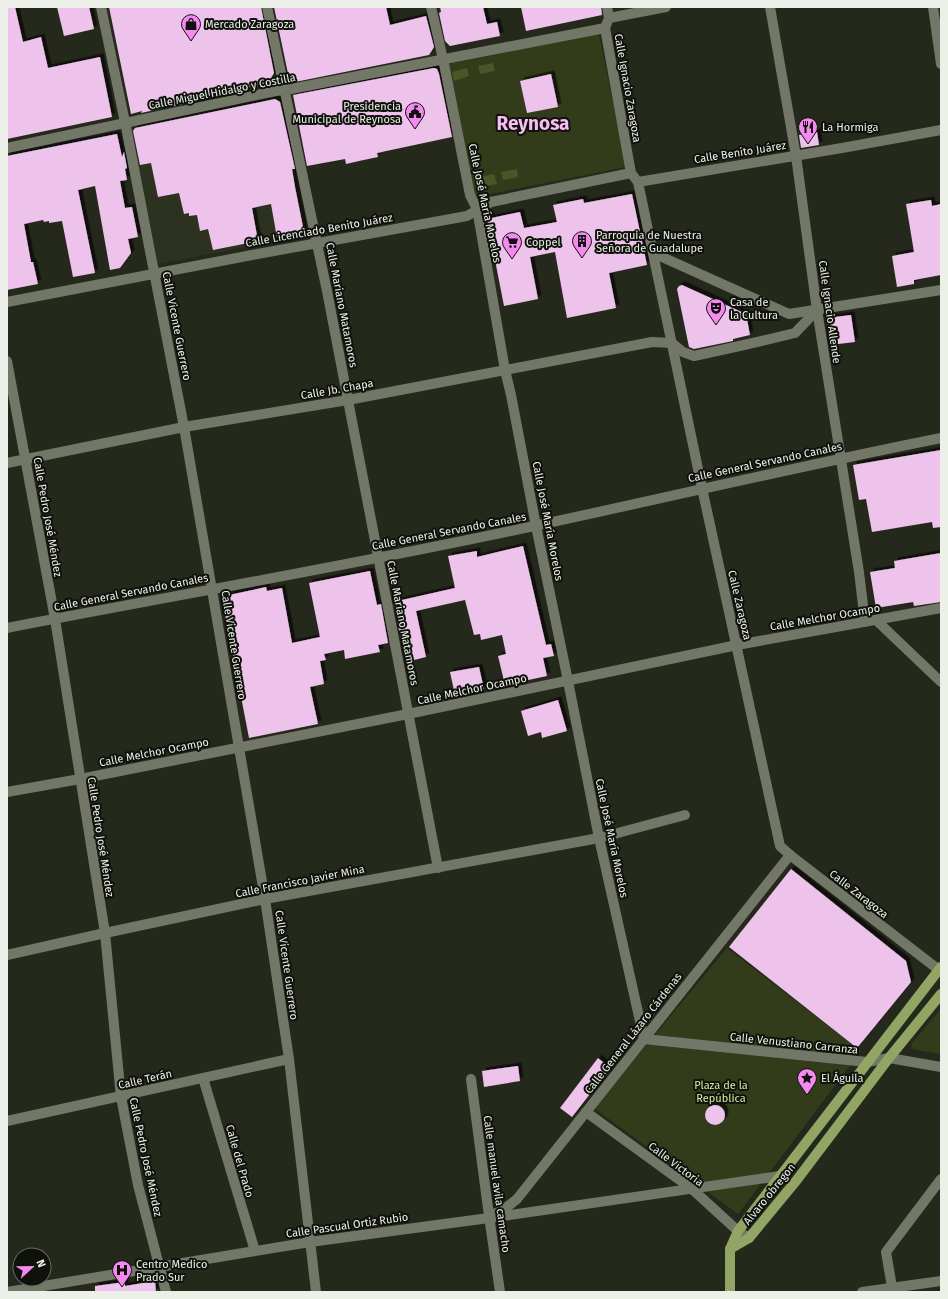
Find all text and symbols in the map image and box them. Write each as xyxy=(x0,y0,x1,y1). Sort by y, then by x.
shop icon: Mercado Zaragoza xyxy=(180,13,202,41)
place label: Mercado Zaragoza xyxy=(205,18,294,31)
street label: Calle Ignacio Zaragoza xyxy=(612,33,643,143)
street label: Calle Miguel Hidalgo y Costilla xyxy=(148,71,297,112)
place label: Presidencia Municipal de Reynosa xyxy=(292,100,401,126)
public building icon: Presidencia Municipal de Reynosa xyxy=(404,101,426,129)
district label: Reynosa xyxy=(496,112,570,135)
restaurant icon: La Hormiga xyxy=(797,116,819,144)
place label: La Hormiga xyxy=(822,121,878,134)
street label: Calle Benito Juárez xyxy=(693,139,787,166)
street label: Calle José María Morelos xyxy=(466,142,503,264)
street label: Calle Licenciado Benito Juárez xyxy=(244,211,394,250)
place label: Parroquia de Nuestra Señora de Guadalupe xyxy=(596,229,703,255)
building icon: Parroquia de Nuestra Señora de Guadalupe xyxy=(571,230,593,258)
supermarket icon: Coppel xyxy=(501,231,523,259)
place label: Coppel xyxy=(526,236,561,249)
street label: Calle Mariano Matamoros xyxy=(323,242,360,368)
street label: Calle Ignacio Allende xyxy=(816,260,843,364)
street label: Calle Vicente Guerrero xyxy=(160,271,193,382)
place label: Casa de la Cultura xyxy=(730,296,778,322)
theatre icon: Casa de la Cultura xyxy=(705,297,727,325)
street label: Calle Jb. Chapa xyxy=(300,377,374,402)
street label: Calle General Servando Canales xyxy=(687,440,843,485)
street label: Calle Pedro José Méndez xyxy=(31,456,64,578)
street label: Calle José María Morelos xyxy=(530,460,565,582)
street label: Calle General Servando Canales xyxy=(371,510,527,553)
street label: Calle Mariano Matamoros xyxy=(384,560,421,686)
street label: Calle Zaragoza xyxy=(725,569,754,641)
street label: Calle General Servando Canales xyxy=(53,571,209,614)
street label: Calle Vicente Guerrero xyxy=(218,589,249,701)
street label: Calle Melchor Ocampo xyxy=(769,601,881,634)
street label: Calle Melchor Ocampo xyxy=(416,672,528,707)
street label: Calle Melchor Ocampo xyxy=(98,735,210,769)
street label: Calle Pedro José Méndez xyxy=(85,776,116,898)
street label: Calle José María Morelos xyxy=(593,777,630,899)
street label: Calle Francisco Javier Mina xyxy=(234,863,366,900)
street label: Calle Zaragoza xyxy=(827,867,891,921)
street label: Calle Vicente Guerrero xyxy=(272,909,301,1021)
street label: Calle General Lázaro Cárdenas xyxy=(582,970,685,1096)
street label: Calle Venustiano Carranza xyxy=(729,1030,859,1057)
street label: Calle Terán xyxy=(117,1067,173,1092)
place icon: El Águila xyxy=(796,1067,818,1095)
place label: El Águila xyxy=(821,1071,864,1085)
park label: Plaza de la República xyxy=(694,1079,748,1105)
street label: Calle Pedro José Méndez xyxy=(127,1096,165,1218)
street label: Calle manuel avila camacho xyxy=(480,1114,513,1254)
street label: Calle del Prado xyxy=(223,1123,256,1199)
street label: Calle Victoria xyxy=(646,1140,706,1189)
street label: Alvaro obregon xyxy=(741,1161,798,1228)
street label: Calle Pascual Ortiz Rubio xyxy=(285,1210,409,1241)
north arrow xyxy=(12,1247,52,1287)
text: N xyxy=(33,1258,48,1269)
place label: Centro Medico Prado Sur xyxy=(136,1258,207,1284)
hospital icon: Centro Medico Prado Sur xyxy=(111,1259,133,1287)

